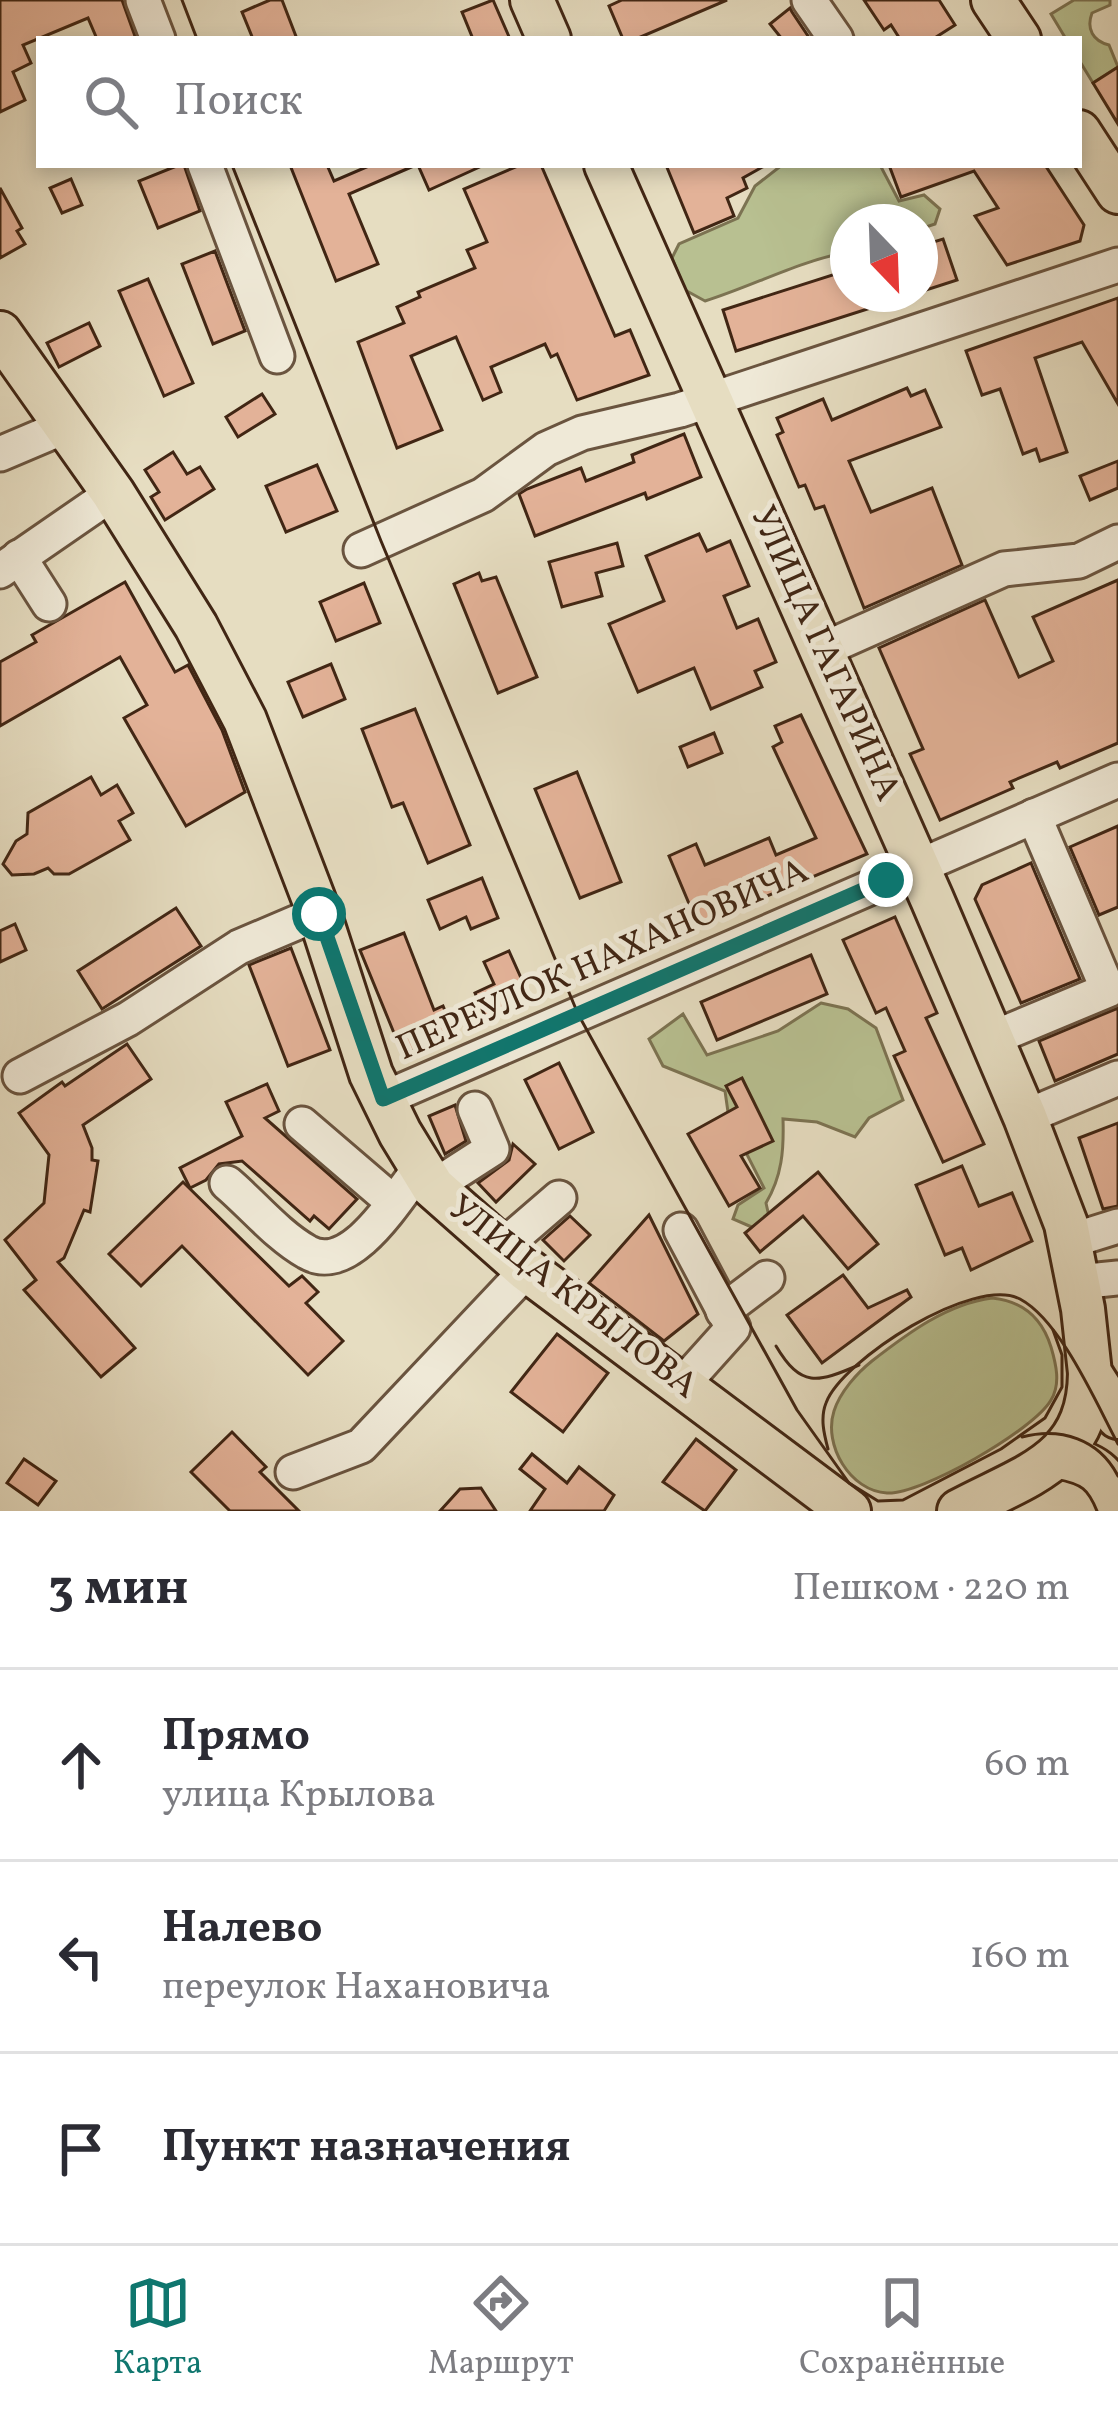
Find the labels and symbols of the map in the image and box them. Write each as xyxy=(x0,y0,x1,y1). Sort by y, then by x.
north arrow xyxy=(830,204,938,312)
street label: УЛИЦА ГАГАРИНА xyxy=(736,498,912,810)
street label: ПЕРЕУЛОК НАХАНОВИЧА xyxy=(389,847,817,1075)
route end xyxy=(859,853,913,907)
route start xyxy=(292,887,346,941)
street label: УЛИЦА КРЫЛОВА xyxy=(436,1184,708,1412)

